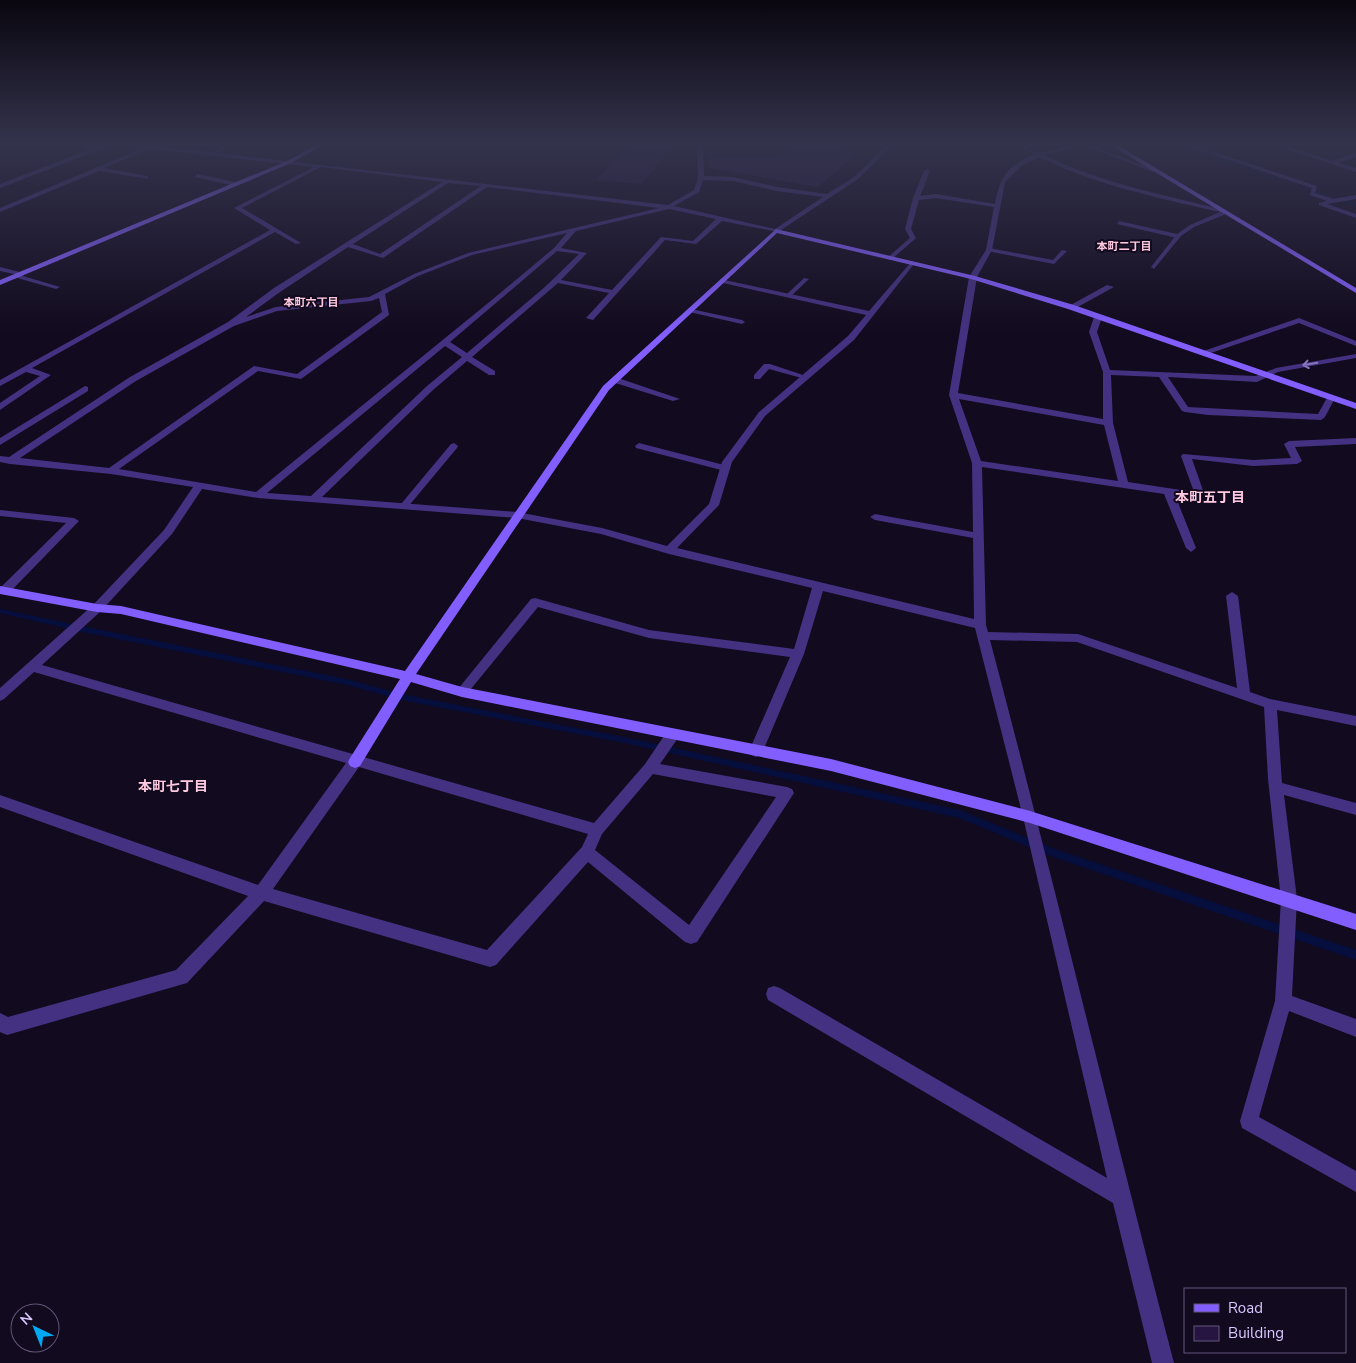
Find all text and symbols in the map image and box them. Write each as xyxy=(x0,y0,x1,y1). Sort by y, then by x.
district label: 本町二丁目 xyxy=(1097,239,1152,254)
district label: 本町六丁目 xyxy=(284,295,339,310)
one-way arrow xyxy=(1302,360,1318,370)
district label: 本町五丁目 xyxy=(1175,488,1245,507)
district label: 本町七丁目 xyxy=(138,777,208,796)
legend xyxy=(1184,1288,1346,1353)
text: Road xyxy=(1228,1298,1263,1318)
north arrow xyxy=(10,1303,60,1353)
text: N xyxy=(16,1308,37,1329)
text: Building xyxy=(1228,1323,1284,1343)

